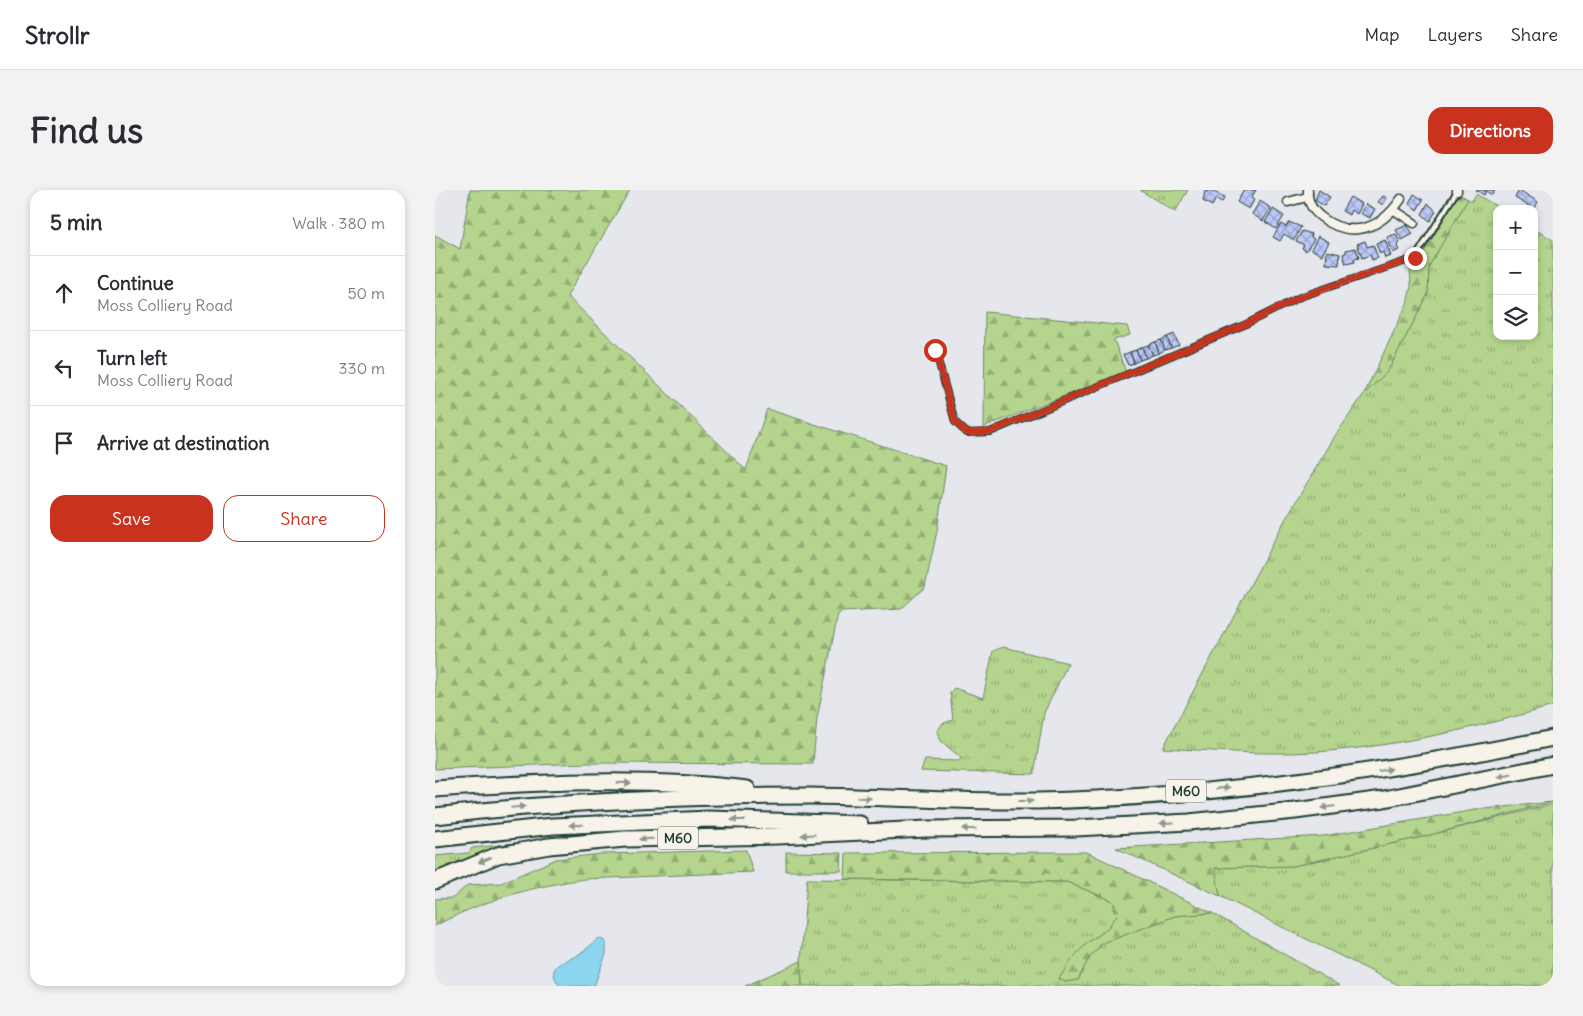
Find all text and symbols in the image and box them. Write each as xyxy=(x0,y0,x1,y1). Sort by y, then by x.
text: Strollr xyxy=(25,20,90,50)
text: Map xyxy=(1364,23,1399,46)
text: Layers xyxy=(1427,23,1483,46)
text: Share xyxy=(1511,23,1558,46)
button: Directions xyxy=(1428,107,1553,154)
text: Find us xyxy=(30,108,143,152)
map controls xyxy=(1493,205,1538,340)
button: + xyxy=(1493,205,1538,250)
text: 5 min xyxy=(50,209,102,236)
text: Walk · 380 m xyxy=(292,213,385,233)
route end xyxy=(1404,247,1427,270)
button: − xyxy=(1493,250,1538,295)
text: Continue xyxy=(97,271,174,295)
icon: ahead xyxy=(50,279,78,307)
text: 50 m xyxy=(347,283,385,303)
text: Moss Colliery Road xyxy=(97,295,233,315)
button: layers xyxy=(1493,295,1538,340)
route start xyxy=(924,339,947,362)
text: Turn left xyxy=(97,346,167,370)
icon: left xyxy=(50,354,78,382)
text: 330 m xyxy=(338,358,385,378)
text: Moss Colliery Road xyxy=(97,370,233,390)
icon: arrive xyxy=(50,429,78,457)
text: Arrive at destination xyxy=(97,431,270,455)
button: Save xyxy=(50,495,213,542)
button: Share xyxy=(223,495,385,542)
one-way arrow xyxy=(1377,766,1393,774)
one-way arrow xyxy=(1498,772,1513,780)
one-way arrow xyxy=(616,779,632,787)
road number: M60 xyxy=(1166,780,1206,802)
one-way arrow xyxy=(1216,784,1232,792)
one-way arrow xyxy=(856,794,872,802)
one-way arrow xyxy=(1019,797,1035,805)
one-way arrow xyxy=(510,803,526,811)
one-way arrow xyxy=(1320,803,1336,811)
one-way arrow xyxy=(730,816,746,824)
one-way arrow xyxy=(1158,819,1174,827)
one-way arrow xyxy=(568,821,584,829)
one-way arrow xyxy=(961,825,977,833)
road number: M60 xyxy=(658,826,698,850)
one-way arrow xyxy=(800,831,816,839)
one-way arrow xyxy=(637,835,653,843)
one-way arrow xyxy=(478,857,492,865)

